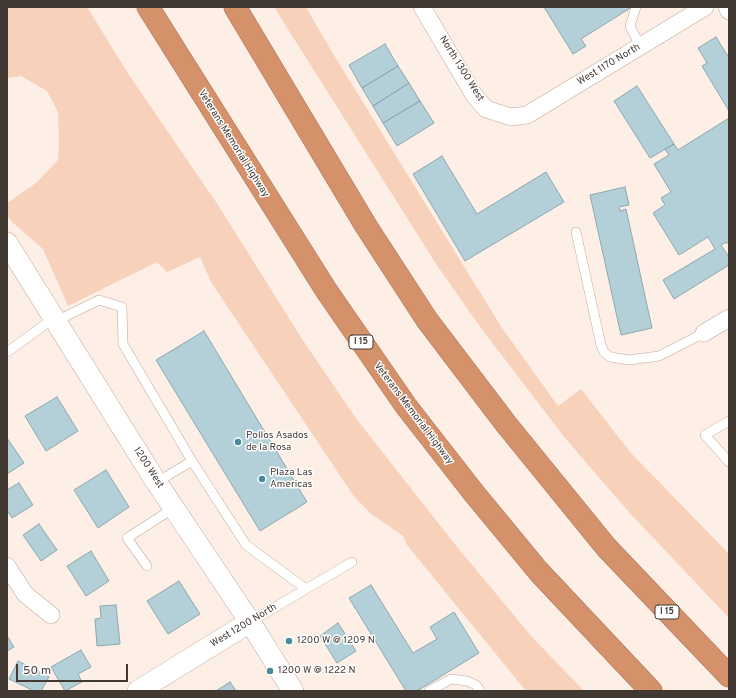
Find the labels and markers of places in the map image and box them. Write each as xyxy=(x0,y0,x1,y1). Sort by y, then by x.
place label: Pollos Asados de la Rosa xyxy=(246,430,308,454)
marker: Pollos Asados de la Rosa xyxy=(233,437,243,447)
place label: Plaza Las Americas xyxy=(270,467,312,490)
marker: Plaza Las Americas xyxy=(257,474,267,484)
place label: 1200 W @ 1209 N xyxy=(297,635,375,647)
marker: 1200 W @ 1209 N xyxy=(284,636,294,646)
place label: 1200 W @ 1222 N xyxy=(278,665,356,677)
marker: 1200 W @ 1222 N xyxy=(265,666,275,676)

